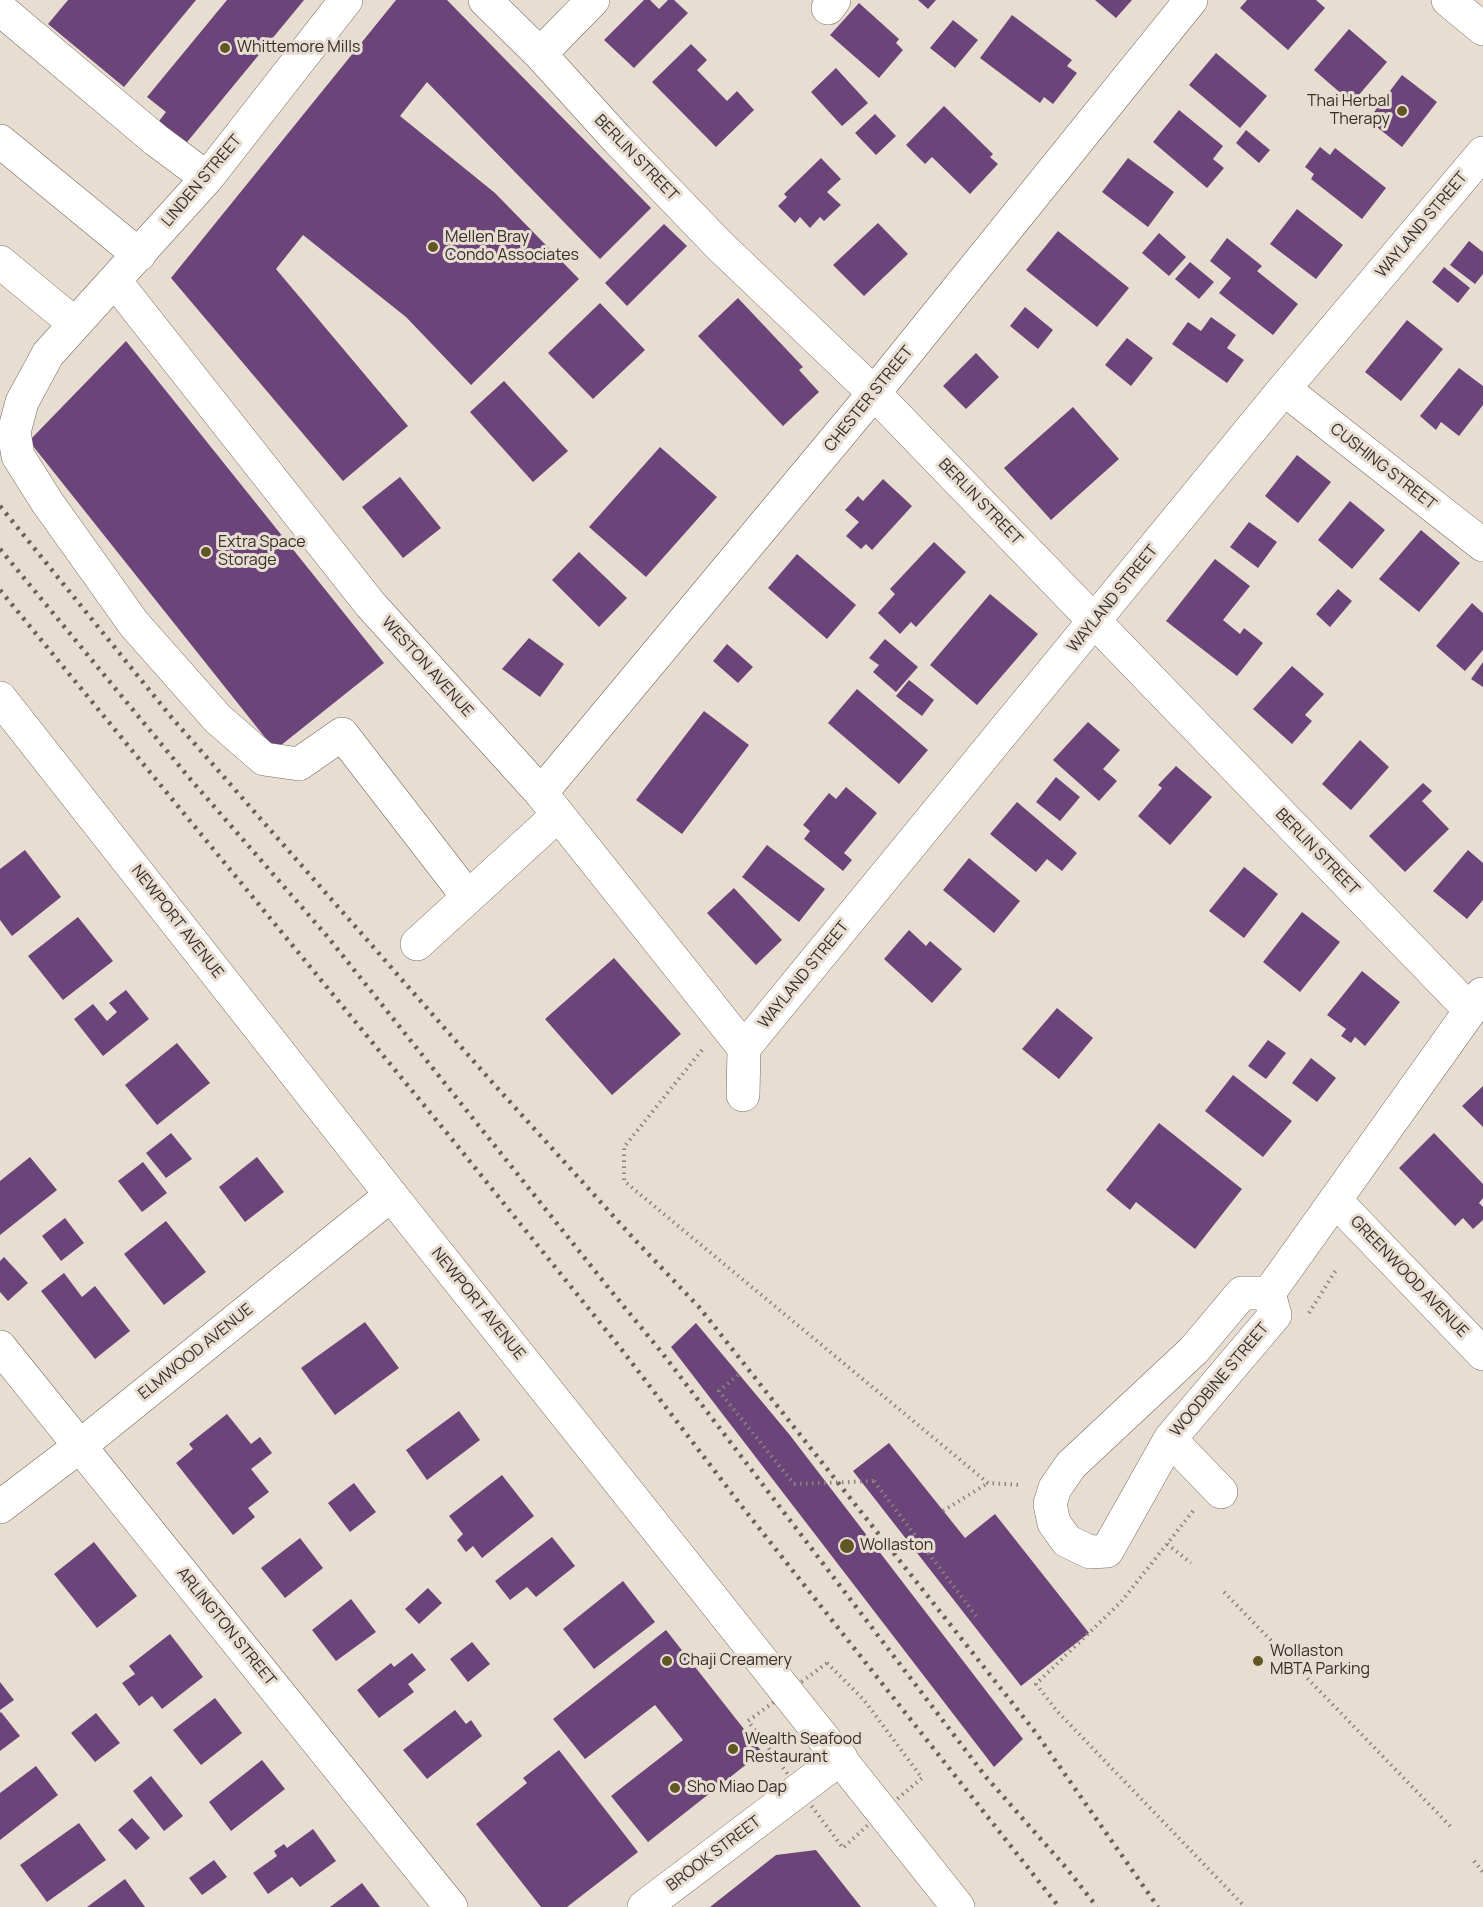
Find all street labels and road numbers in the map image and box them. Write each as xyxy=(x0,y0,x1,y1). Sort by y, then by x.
street label: BERLIN STREET xyxy=(590,111,682,205)
street label: LINDEN STREET xyxy=(158,131,246,231)
street label: WAYLAND STREET xyxy=(1372,168,1472,282)
street label: CHESTER STREET xyxy=(821,342,917,456)
street label: CUSHING STREET xyxy=(1326,420,1440,514)
street label: BERLIN STREET xyxy=(934,455,1026,549)
street label: WAYLAND STREET xyxy=(1064,542,1162,656)
street label: WESTON AVENUE xyxy=(377,613,477,721)
street label: BERLIN STREET xyxy=(1271,805,1363,899)
street label: NEWPORT AVENUE xyxy=(127,862,227,982)
street label: WAYLAND STREET xyxy=(755,918,853,1032)
street label: GREENWOOD AVENUE xyxy=(1346,1212,1472,1342)
street label: NEWPORT AVENUE xyxy=(427,1244,529,1364)
street label: ELMWOOD AVENUE xyxy=(135,1300,257,1404)
street label: WOODBINE STREET xyxy=(1167,1319,1273,1441)
street label: ARLINGTON STREET xyxy=(172,1564,280,1690)
street label: BROOK STREET xyxy=(663,1812,765,1896)

